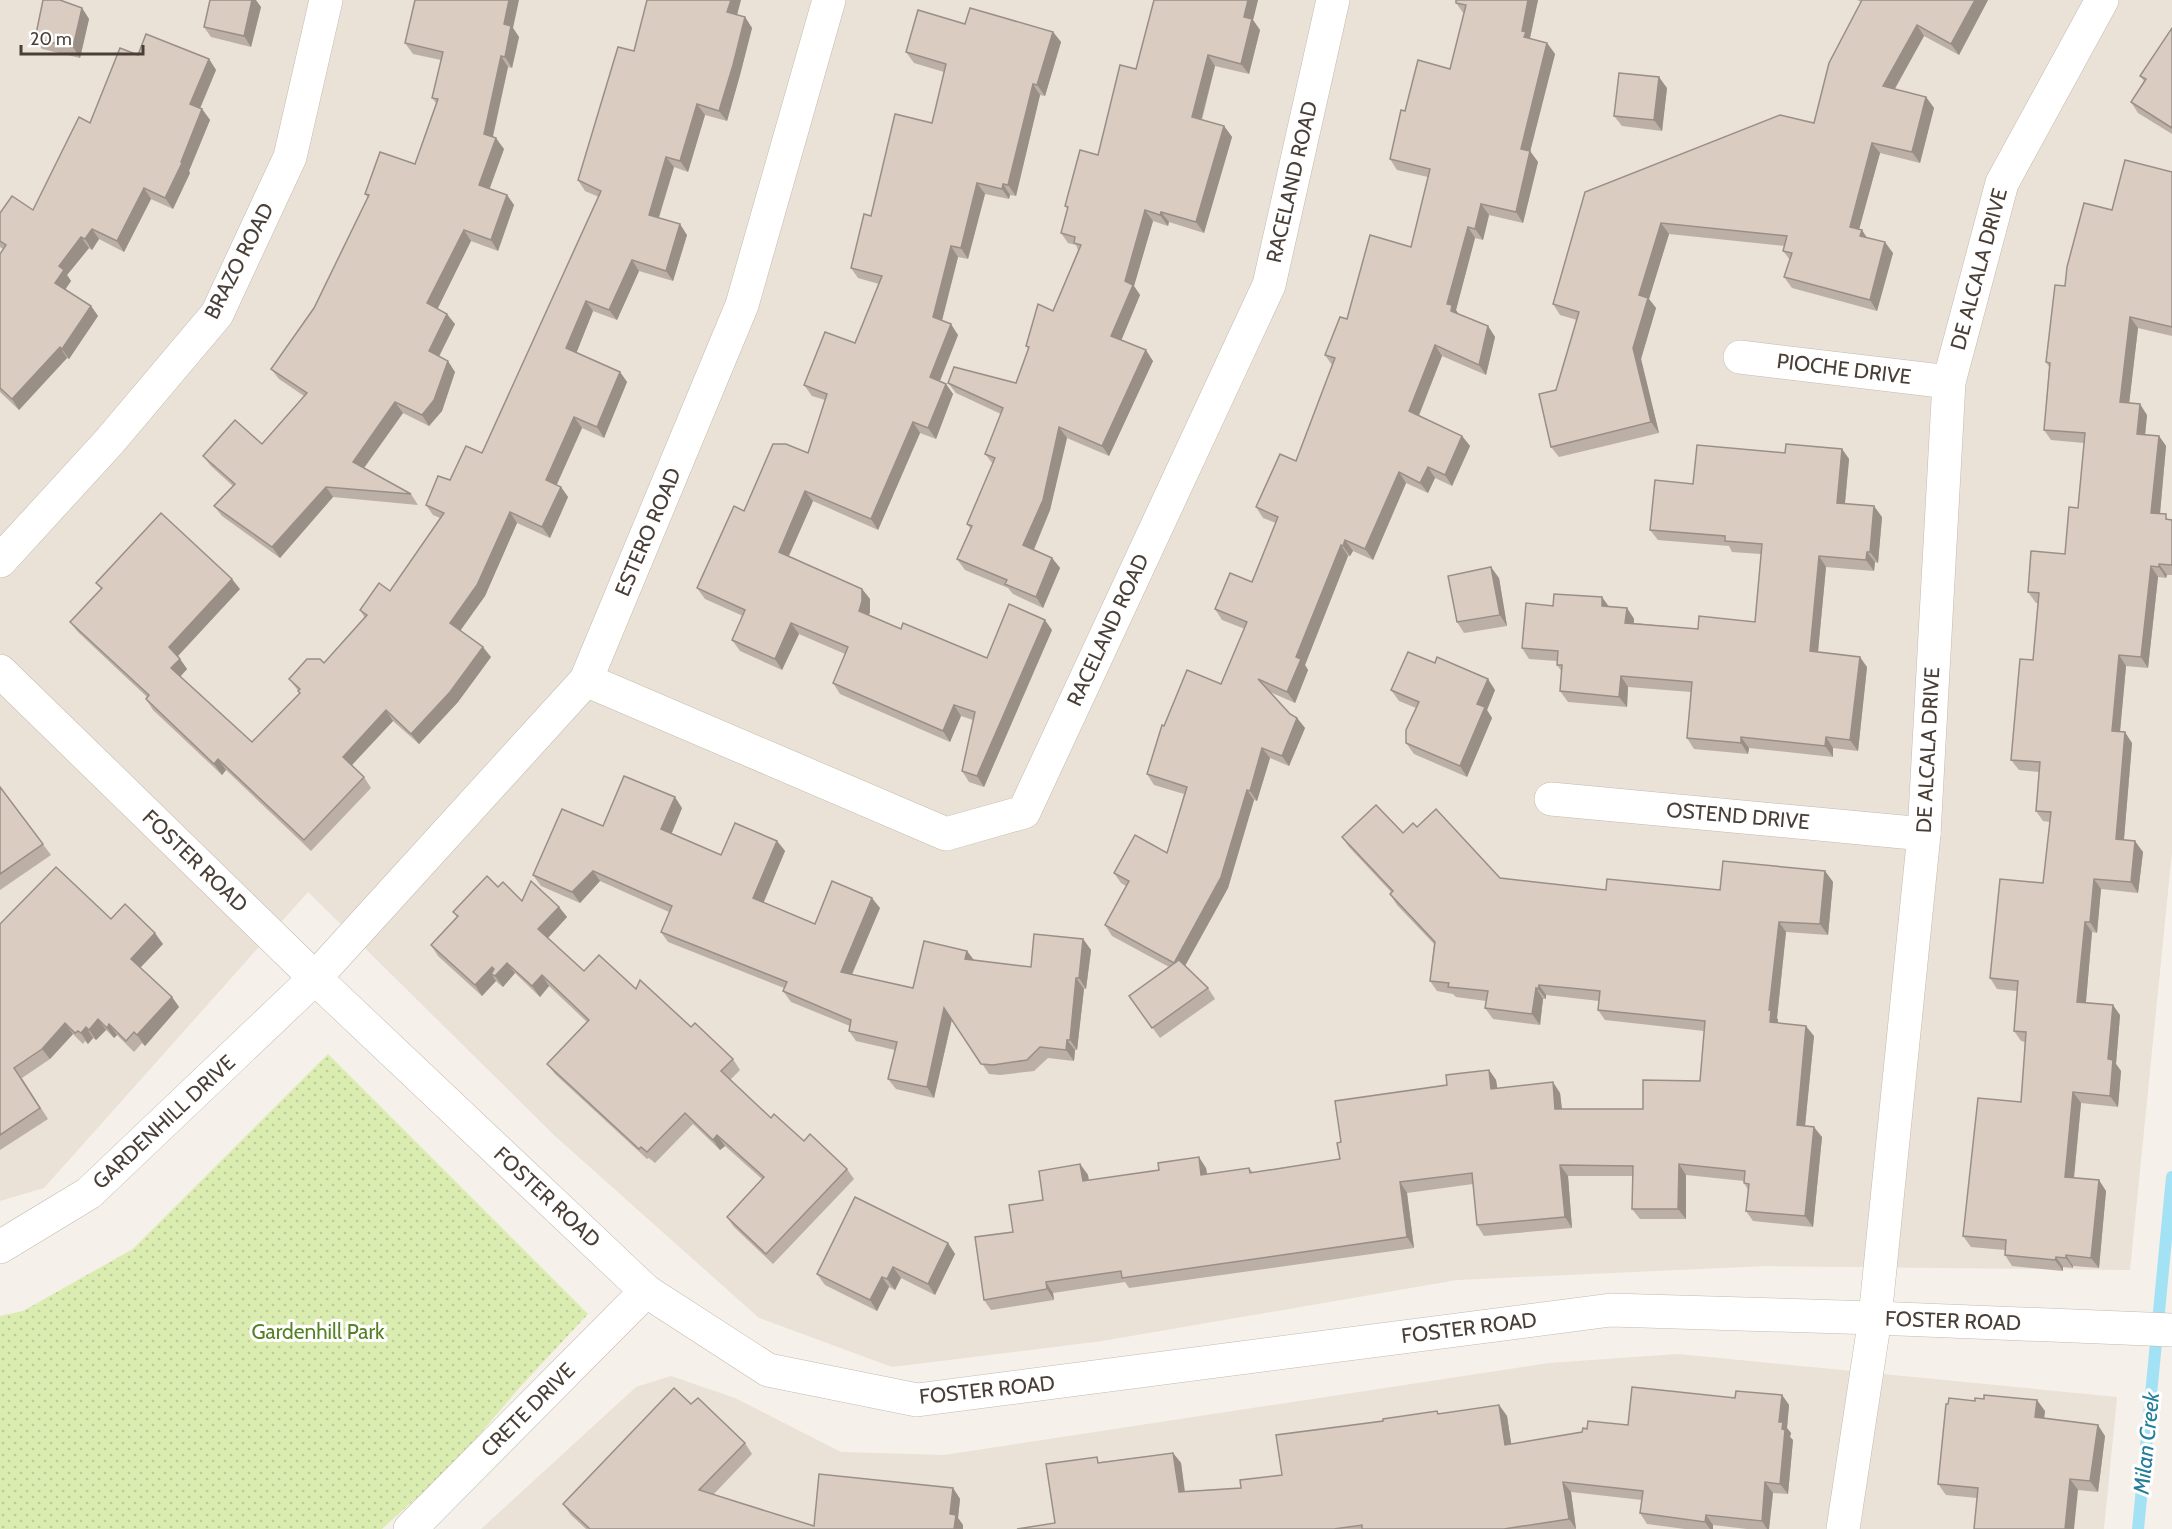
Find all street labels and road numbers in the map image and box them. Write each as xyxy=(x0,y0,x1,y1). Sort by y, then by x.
street label: RACELAND ROAD xyxy=(1261,99,1322,265)
street label: DE ALCALA DRIVE xyxy=(1945,185,2012,352)
street label: BRAZO ROAD xyxy=(199,199,279,323)
street label: PIOCHE DRIVE xyxy=(1775,348,1913,389)
street label: ESTERO ROAD xyxy=(609,464,686,600)
street label: RACELAND ROAD xyxy=(1061,550,1154,710)
street label: DE ALCALA DRIVE xyxy=(1911,666,1944,834)
street label: OSTEND DRIVE xyxy=(1665,797,1811,834)
street label: FOSTER ROAD xyxy=(138,804,253,917)
street label: GARDENHILL DRIVE xyxy=(87,1049,240,1194)
street label: FOSTER ROAD xyxy=(489,1141,606,1252)
street label: FOSTER ROAD xyxy=(1884,1306,2022,1335)
street label: FOSTER ROAD xyxy=(1400,1307,1538,1348)
street label: CRETE DRIVE xyxy=(475,1357,580,1462)
street label: FOSTER ROAD xyxy=(918,1370,1056,1409)

